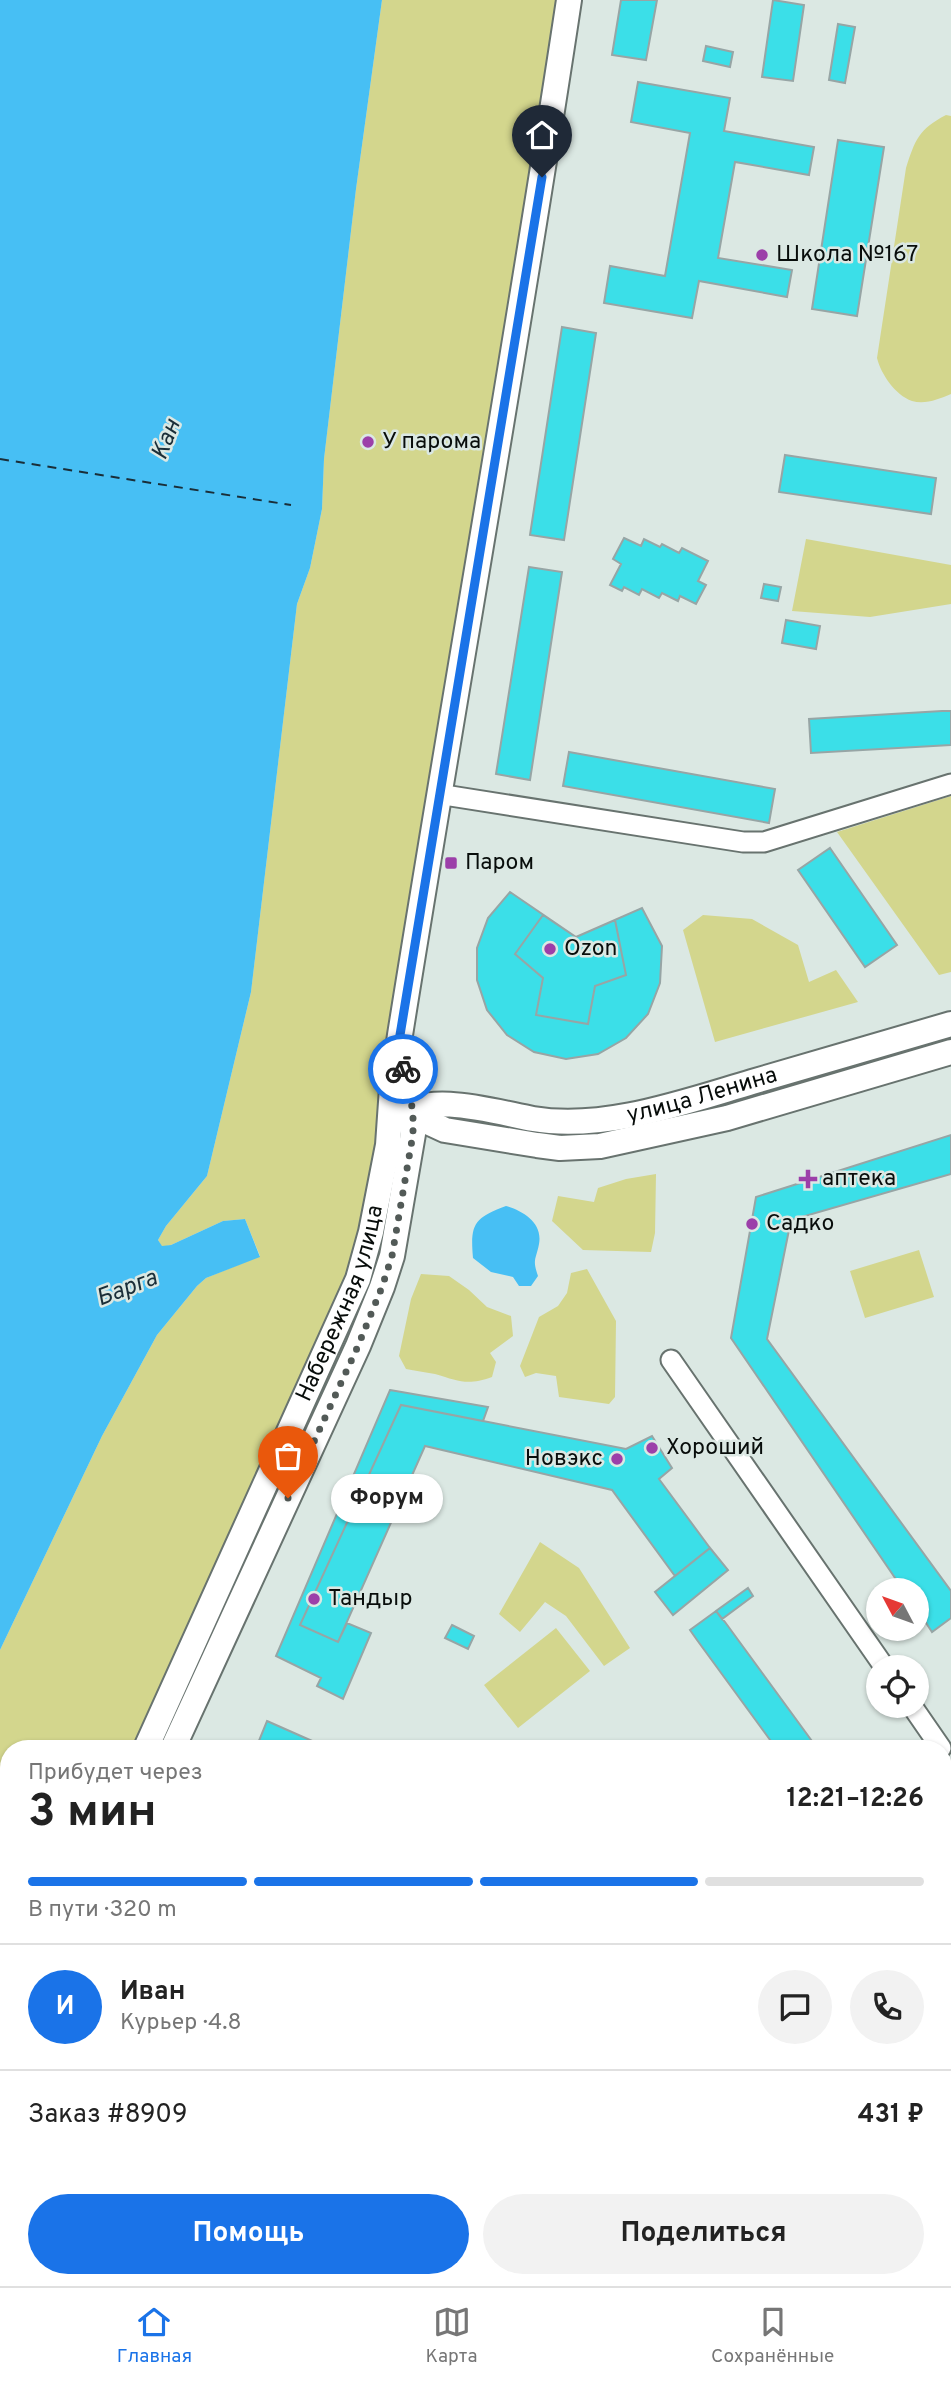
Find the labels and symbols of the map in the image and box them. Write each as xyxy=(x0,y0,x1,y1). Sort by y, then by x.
pin xyxy=(512,105,572,177)
place label: Школа №167 xyxy=(776,241,918,270)
marker: Школа №167 xyxy=(754,247,770,263)
water label: Кан xyxy=(145,414,189,465)
place label: У парома xyxy=(382,428,481,457)
marker: У парома xyxy=(360,434,376,450)
place label: Паром xyxy=(465,849,534,878)
marker: Паром xyxy=(443,855,459,871)
place label: Ozon xyxy=(564,935,617,964)
marker: Ozon xyxy=(542,941,558,957)
courier xyxy=(368,1034,438,1104)
street label: улица Ленина xyxy=(624,1061,781,1130)
place label: аптека xyxy=(822,1165,896,1194)
marker: аптека xyxy=(800,1171,816,1187)
street label: Набережная улица xyxy=(290,1203,390,1406)
place label: Садко xyxy=(766,1210,834,1239)
marker: Садко xyxy=(744,1216,760,1232)
water label: Барга xyxy=(92,1263,162,1314)
pin xyxy=(258,1426,318,1498)
place label: Хороший xyxy=(666,1434,764,1463)
marker: Хороший xyxy=(644,1440,660,1456)
place label: Новэкс xyxy=(525,1445,603,1474)
marker: Новэкс xyxy=(609,1451,625,1467)
callout: Форум xyxy=(330,1474,442,1522)
north arrow xyxy=(866,1578,929,1642)
place label: Тандыр xyxy=(328,1585,412,1614)
marker: Тандыр xyxy=(306,1591,322,1607)

